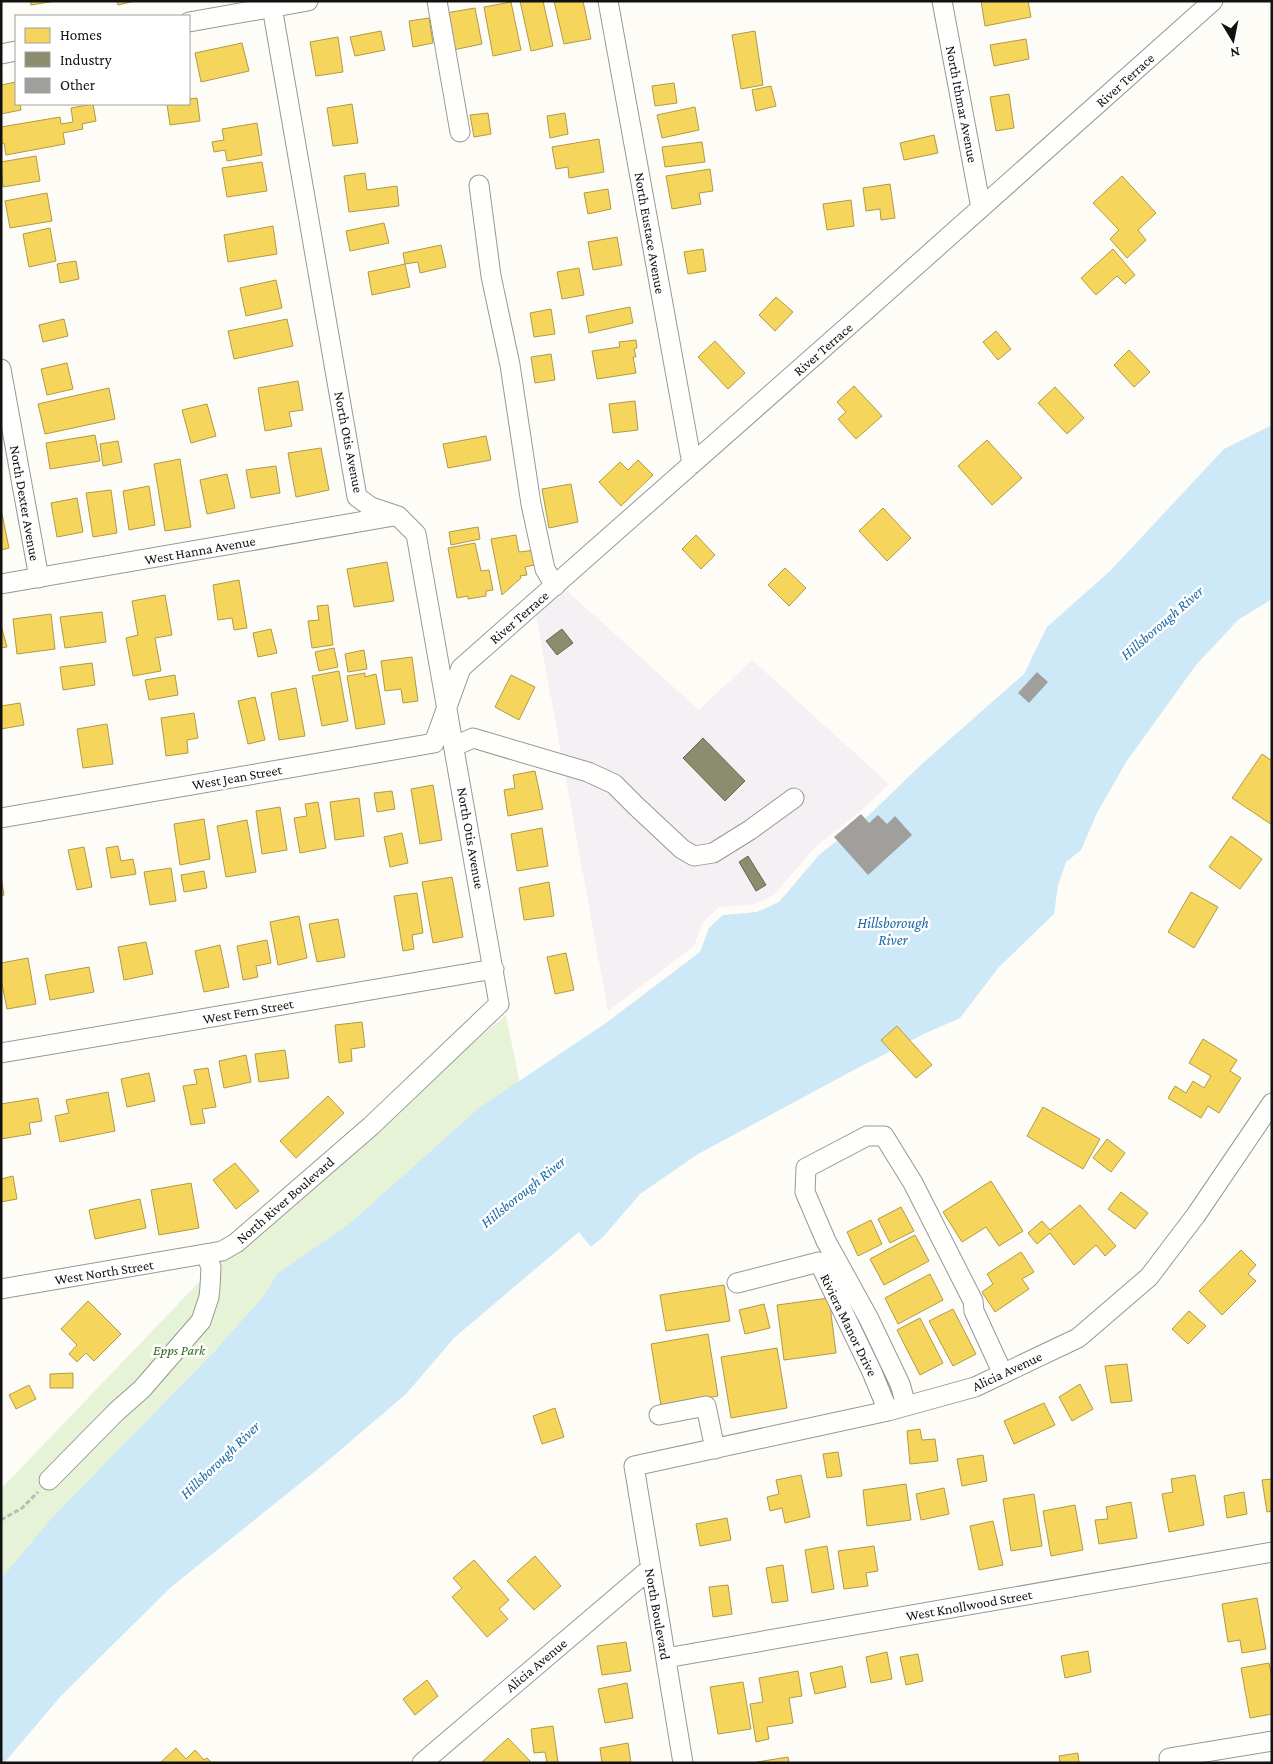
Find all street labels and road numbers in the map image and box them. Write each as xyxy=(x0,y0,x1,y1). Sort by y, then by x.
street label: North Ithmar Avenue xyxy=(943,44,981,164)
street label: River Terrace xyxy=(1093,50,1157,110)
street label: North Eustace Avenue xyxy=(631,171,669,295)
street label: River Terrace xyxy=(790,319,856,379)
street label: North Otis Avenue xyxy=(331,390,367,494)
street label: North Dexter Avenue xyxy=(7,444,43,562)
street label: West Hanna Avenue xyxy=(143,532,257,568)
street label: River Terrace xyxy=(486,587,552,647)
street label: West Jean Street xyxy=(191,761,284,793)
street label: North Otis Avenue xyxy=(454,786,488,890)
street label: West Fern Street xyxy=(201,995,295,1027)
street label: North River Boulevard xyxy=(233,1153,338,1247)
street label: West North Street xyxy=(53,1256,155,1288)
street label: Riviera Manor Drive xyxy=(817,1271,881,1379)
street label: Alicia Avenue xyxy=(970,1348,1044,1394)
street label: North Boulevard xyxy=(642,1567,674,1662)
street label: West Knollwood Street xyxy=(905,1586,1034,1624)
street label: Alicia Avenue xyxy=(502,1635,570,1695)

